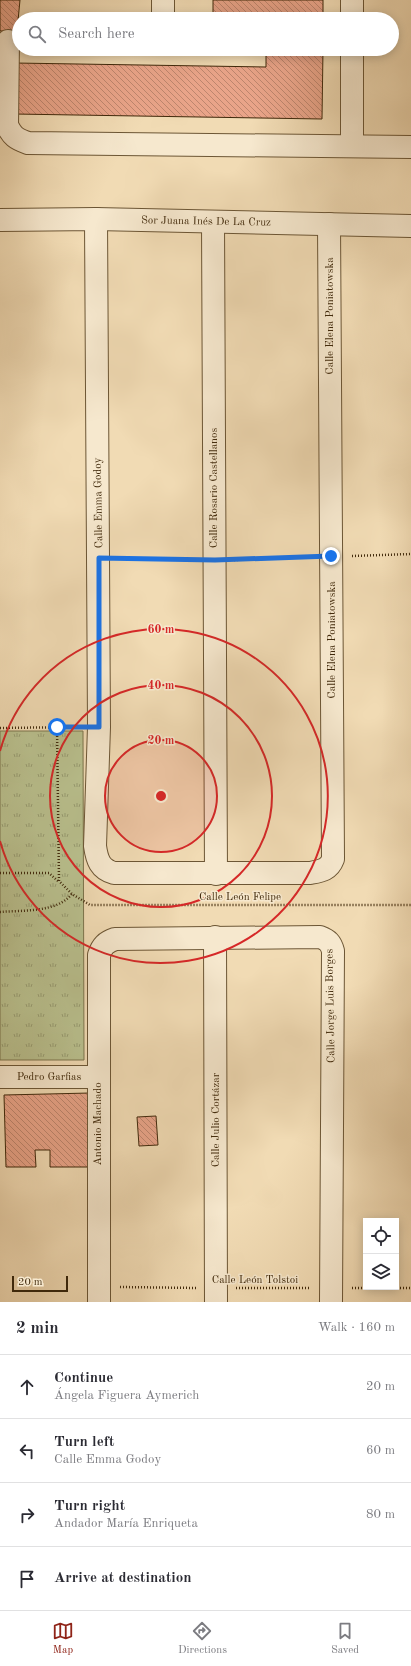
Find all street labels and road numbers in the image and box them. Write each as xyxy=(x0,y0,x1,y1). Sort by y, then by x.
street label: Sor Juana Inés De La Cruz xyxy=(141,215,271,229)
street label: Calle Elena Poniatowska xyxy=(325,257,336,375)
street label: Calle Rosario Castellanos xyxy=(209,428,220,548)
street label: Calle Emma Godoy xyxy=(93,457,105,549)
street label: Calle Elena Poniatowska xyxy=(327,581,338,699)
street label: Calle León Felipe xyxy=(199,892,281,903)
street label: Calle Jorge Luis Borges xyxy=(324,949,337,1063)
street label: Pedro Garfias xyxy=(17,1072,82,1083)
street label: Calle Julio Cortázar xyxy=(211,1072,222,1167)
street label: Antonio Machado xyxy=(93,1082,104,1166)
street label: Calle León Tolstoi xyxy=(212,1275,298,1286)

